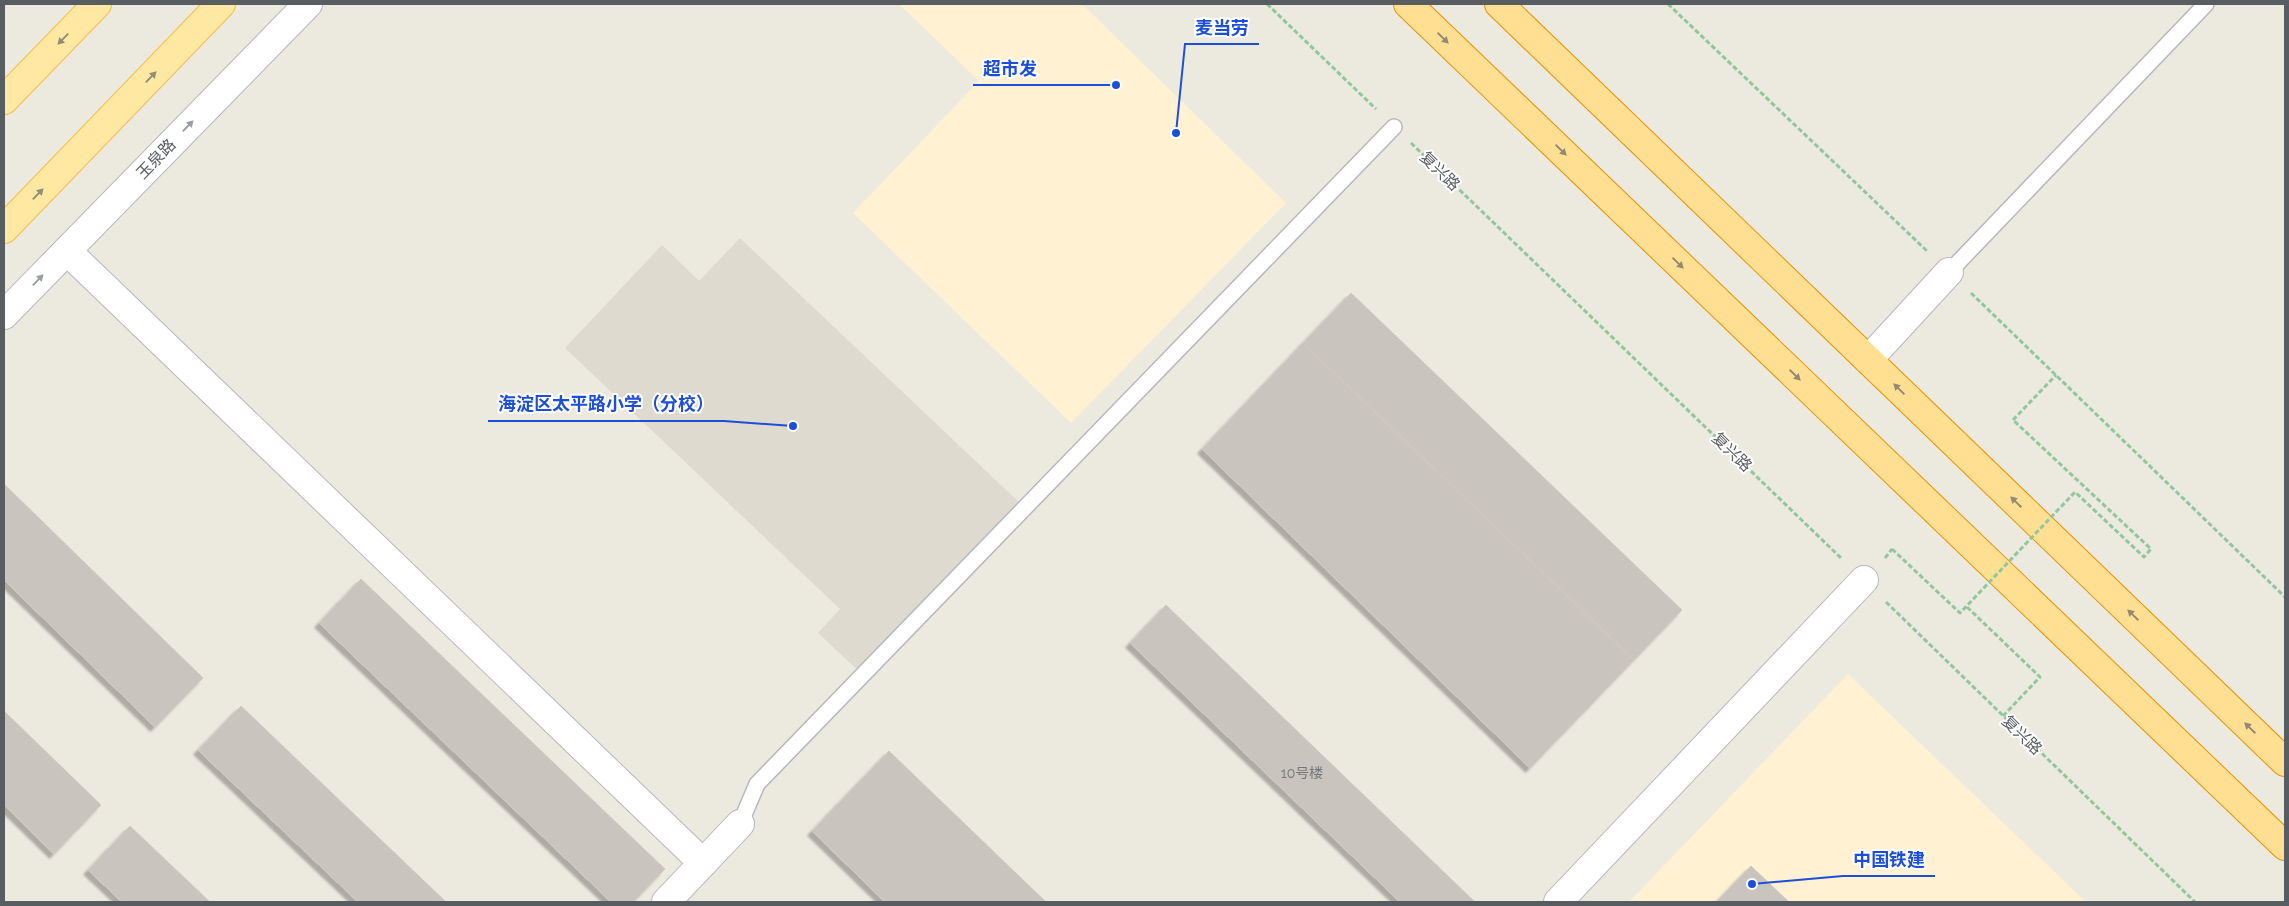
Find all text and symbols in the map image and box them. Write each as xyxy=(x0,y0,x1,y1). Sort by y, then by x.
callout: 麦当劳 xyxy=(1185,11,1259,44)
text: 麦当劳 xyxy=(1195,17,1249,38)
one-way arrow xyxy=(1437,31,1449,43)
one-way arrow xyxy=(57,33,69,45)
callout: 超市发 xyxy=(973,52,1047,85)
text: 超市发 xyxy=(983,58,1037,79)
one-way arrow xyxy=(145,71,157,83)
one-way arrow xyxy=(182,121,194,133)
street label: 玉泉路 xyxy=(132,135,180,183)
one-way arrow xyxy=(1554,144,1566,156)
street label: 复兴路 xyxy=(1416,147,1464,195)
one-way arrow xyxy=(32,188,44,200)
one-way arrow xyxy=(1672,257,1684,269)
one-way arrow xyxy=(32,274,44,286)
one-way arrow xyxy=(1789,369,1801,381)
one-way arrow xyxy=(1894,384,1906,396)
callout: 海淀区太平路小学（分校） xyxy=(488,388,724,421)
text: 海淀区太平路小学（分校） xyxy=(498,393,714,414)
street label: 复兴路 xyxy=(1708,428,1756,476)
one-way arrow xyxy=(2011,496,2023,508)
one-way arrow xyxy=(2127,609,2139,621)
street label: 复兴路 xyxy=(1998,711,2046,759)
one-way arrow xyxy=(2244,722,2256,734)
house number: 10号楼 xyxy=(1281,765,1323,781)
callout: 中国铁建 xyxy=(1843,843,1935,876)
text: 中国铁建 xyxy=(1853,849,1925,870)

